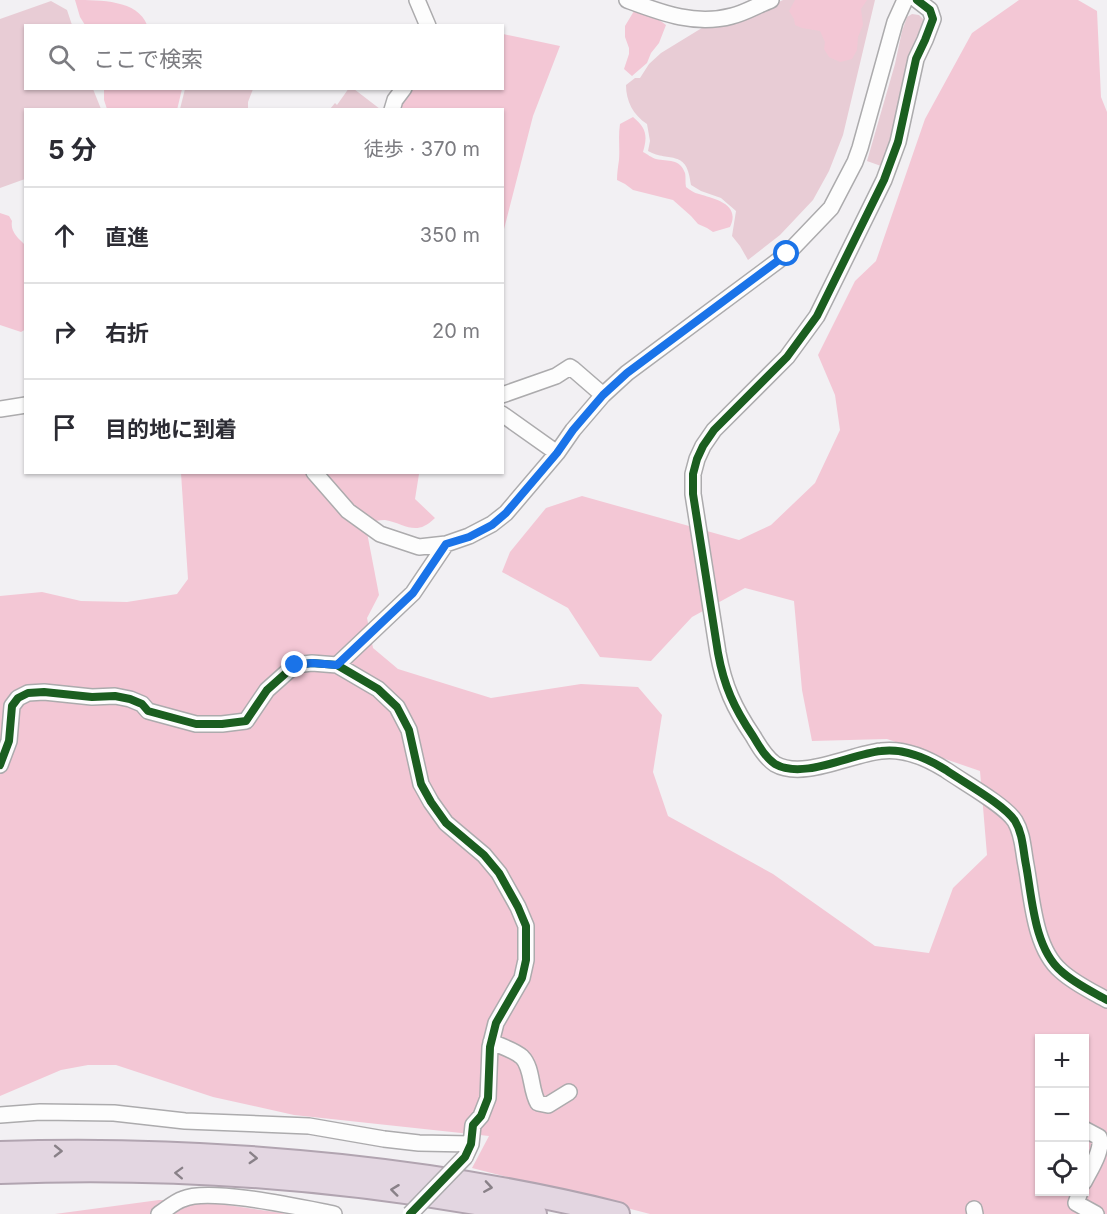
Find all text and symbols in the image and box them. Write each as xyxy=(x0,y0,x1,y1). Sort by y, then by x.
search box xyxy=(24,24,504,90)
icon: search xyxy=(45,41,78,74)
text: ここで検索 xyxy=(93,46,203,72)
text: 5 分 xyxy=(48,134,97,165)
text: 徒歩 · 370 m xyxy=(364,137,480,161)
icon: ahead xyxy=(48,219,81,252)
text: 350 m xyxy=(420,223,480,247)
text: 直進 xyxy=(105,224,149,250)
route start xyxy=(773,240,799,266)
icon: right xyxy=(48,315,81,348)
text: 20 m xyxy=(432,319,480,343)
text: 右折 xyxy=(105,320,149,346)
icon: arrive xyxy=(48,411,81,444)
text: 目的地に到着 xyxy=(105,416,237,442)
route end xyxy=(281,651,307,677)
map controls xyxy=(1035,1034,1089,1196)
button: + xyxy=(1035,1034,1089,1088)
button: − xyxy=(1035,1088,1089,1142)
button: locate xyxy=(1035,1142,1089,1196)
one-way arrow xyxy=(54,1145,63,1158)
one-way arrow xyxy=(249,1151,258,1164)
one-way arrow xyxy=(175,1166,184,1179)
one-way arrow xyxy=(484,1180,493,1192)
one-way arrow xyxy=(390,1185,399,1197)

